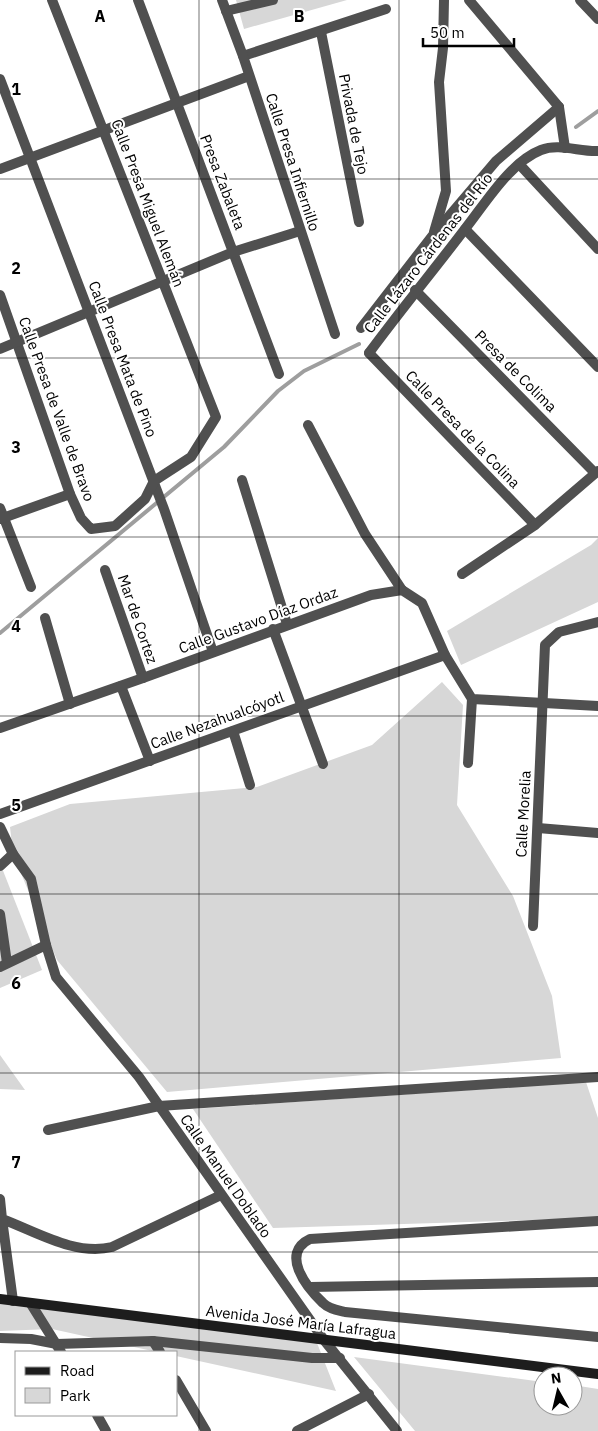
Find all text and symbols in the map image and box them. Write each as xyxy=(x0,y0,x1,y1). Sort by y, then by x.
text: A xyxy=(95,6,106,26)
text: B xyxy=(294,6,305,26)
scale bar xyxy=(423,15,514,47)
text: 50 m xyxy=(430,23,465,42)
street label: Privada de Tejo xyxy=(335,72,373,176)
text: 1 xyxy=(11,79,21,99)
street label: Calle Presa Infiernillo xyxy=(262,91,324,233)
street label: Calle Presa Miguel Alemán xyxy=(107,116,189,290)
street label: Presa Zabaleta xyxy=(196,132,250,232)
street label: Calle Lázaro Cárdenas del Río xyxy=(359,169,497,337)
text: 2 xyxy=(11,258,21,278)
street label: Calle Presa Mata de Pino xyxy=(84,278,162,440)
street label: Calle Presa de Valle de Bravo xyxy=(15,314,99,504)
street label: Presa de Colima xyxy=(471,326,561,416)
street label: Calle Presa de la Colina xyxy=(402,366,524,492)
text: 3 xyxy=(11,437,21,457)
street label: Mar de Cortez xyxy=(114,572,162,666)
street label: Calle Gustavo Díaz Ordaz xyxy=(176,582,340,658)
text: 4 xyxy=(11,616,21,636)
street label: Calle Nezahualcóyotl xyxy=(148,687,286,753)
street label: Calle Morelia xyxy=(511,770,535,858)
text: 5 xyxy=(11,795,21,815)
text: 6 xyxy=(11,973,21,993)
street label: Calle Manuel Doblado xyxy=(176,1110,276,1242)
text: 7 xyxy=(11,1152,21,1172)
street label: Avenida José María Lafragua xyxy=(205,1301,397,1343)
legend xyxy=(15,1351,178,1416)
text: Road xyxy=(60,1361,95,1380)
north arrow xyxy=(533,1366,583,1416)
text: N xyxy=(550,1369,562,1388)
text: Park xyxy=(60,1386,90,1405)

